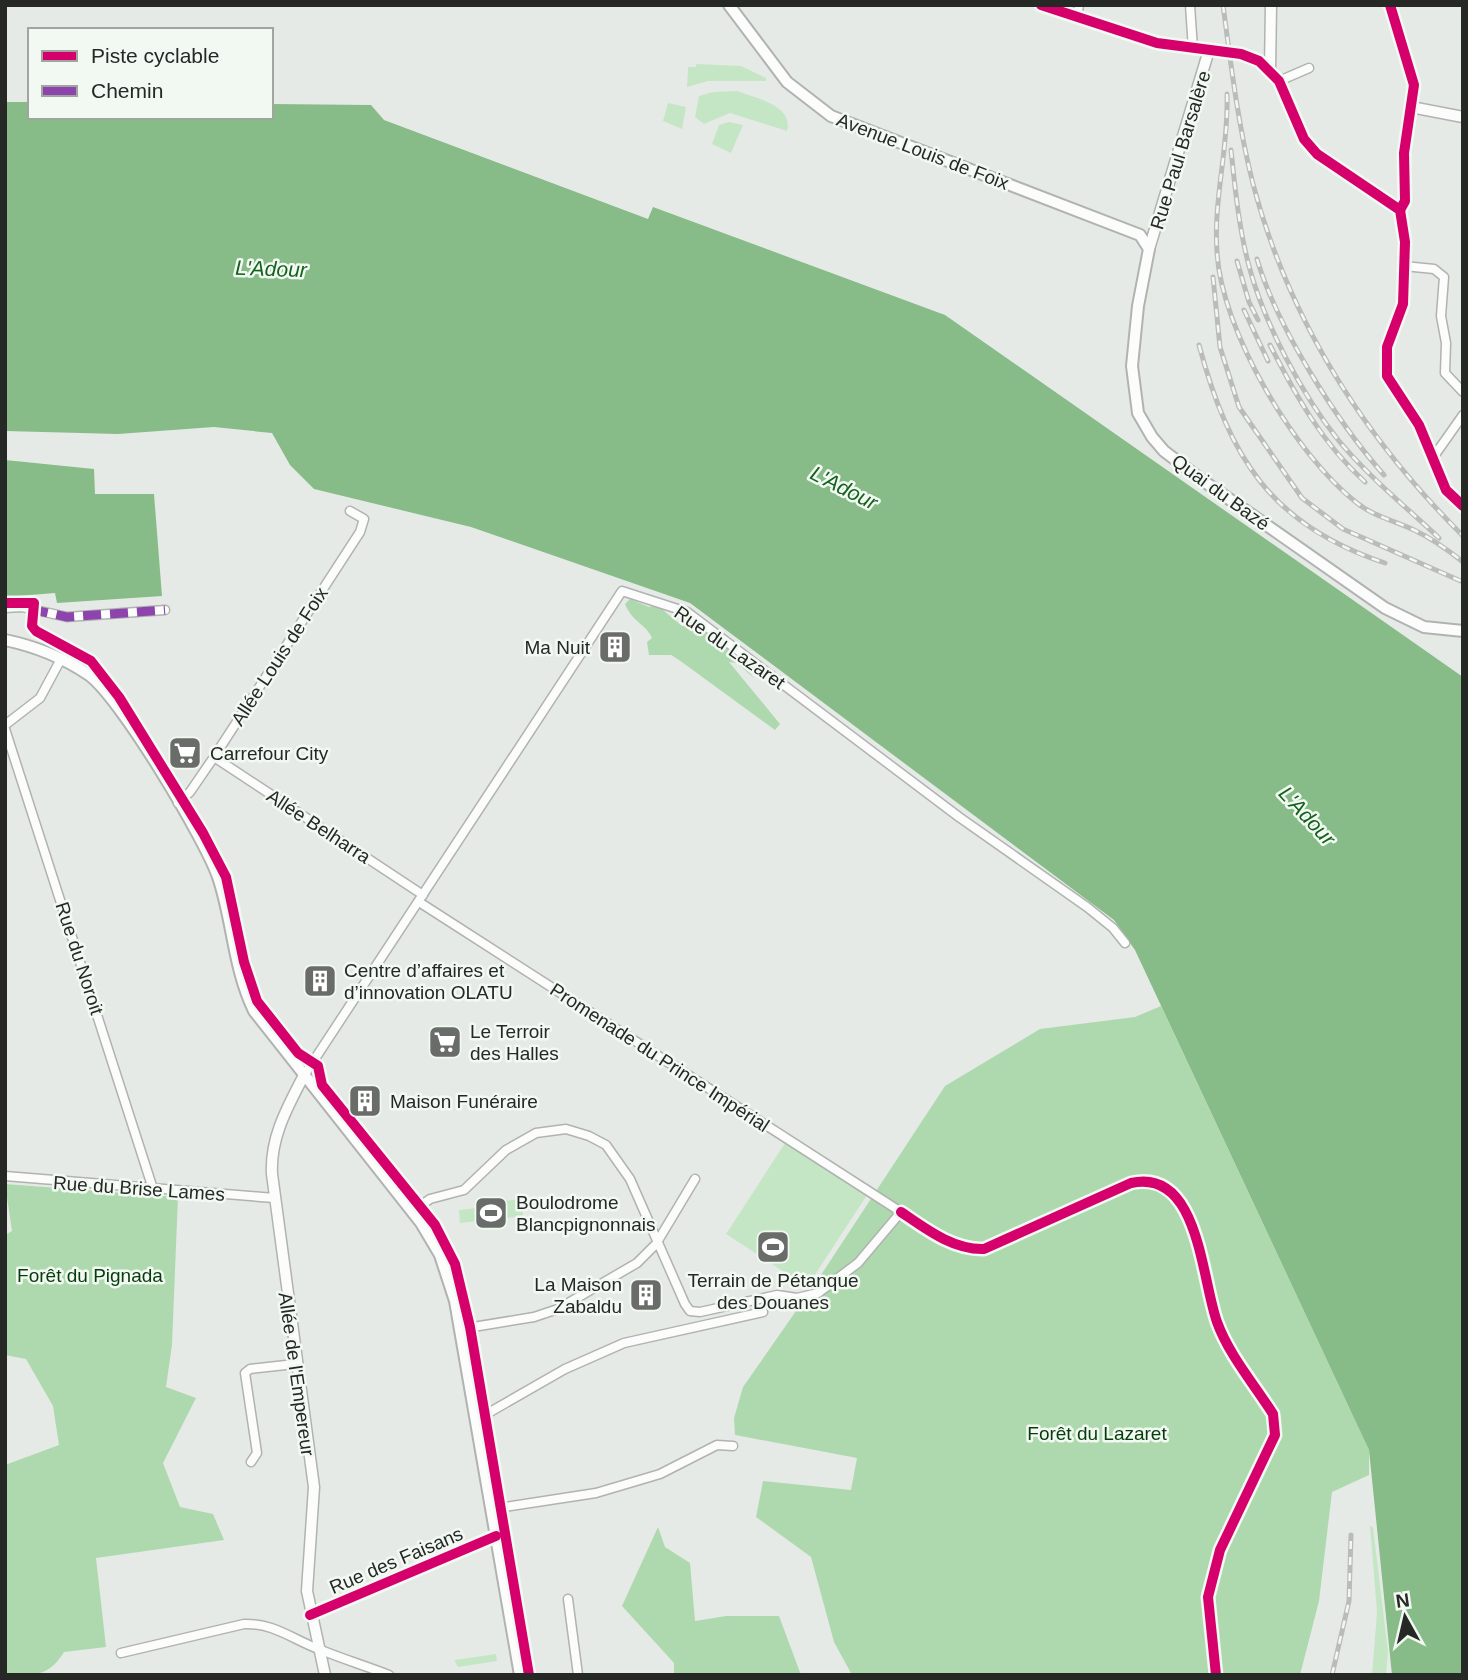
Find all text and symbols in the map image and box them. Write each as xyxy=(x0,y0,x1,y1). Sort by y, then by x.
legend xyxy=(28,28,273,119)
text: Piste cyclable xyxy=(91,44,219,67)
street label: Rue Paul Barsalère xyxy=(1146,68,1215,232)
text: Chemin xyxy=(91,79,163,102)
street label: Avenue Louis de Foix xyxy=(834,109,1012,194)
water label: L'Adour xyxy=(235,256,308,281)
street label: Quai du Bazé xyxy=(1168,450,1273,535)
water label: L'Adour xyxy=(807,461,882,515)
street label: Allée Louis de Foix xyxy=(227,583,332,729)
street label: Rue du Lazaret xyxy=(670,602,790,694)
building icon: Ma Nuit xyxy=(596,628,634,666)
place label: Ma Nuit xyxy=(525,637,591,658)
supermarket icon: Carrefour City xyxy=(166,734,204,772)
place label: Carrefour City xyxy=(210,743,329,764)
water label: L'Adour xyxy=(1274,782,1341,850)
street label: Allée Belharra xyxy=(263,785,375,868)
street label: Rue du Noroit xyxy=(51,899,108,1018)
place label: Centre d’affaires et d’innovation OLATU xyxy=(344,960,513,1003)
building icon: Centre d’affaires et d’innovation OLATU xyxy=(301,962,339,1000)
street label: Promenade du Prince Impérial xyxy=(546,979,773,1136)
place label: Le Terroir des Halles xyxy=(470,1021,559,1064)
supermarket icon: Le Terroir des Halles xyxy=(426,1023,464,1061)
building icon: Maison Funéraire xyxy=(346,1082,384,1120)
place label: Maison Funéraire xyxy=(390,1091,538,1112)
street label: Rue du Brise Lames xyxy=(52,1172,226,1205)
place label: Boulodrome Blancpignonnais xyxy=(516,1192,655,1235)
sports icon: Boulodrome Blancpignonnais xyxy=(472,1194,510,1232)
sports icon: Terrain de Pétanque des Douanes xyxy=(754,1228,792,1266)
park label: Forêt du Pignada xyxy=(17,1265,163,1286)
place label: Terrain de Pétanque des Douanes xyxy=(687,1270,859,1313)
place label: La Maison Zabaldu xyxy=(534,1274,622,1317)
building icon: La Maison Zabaldu xyxy=(627,1276,665,1314)
street label: Allée de l'Empereur xyxy=(275,1291,318,1458)
park label: Forêt du Lazaret xyxy=(1027,1423,1167,1444)
street label: Rue des Faisans xyxy=(326,1523,466,1598)
north arrow xyxy=(1370,1582,1440,1652)
text: N xyxy=(1394,1589,1411,1612)

